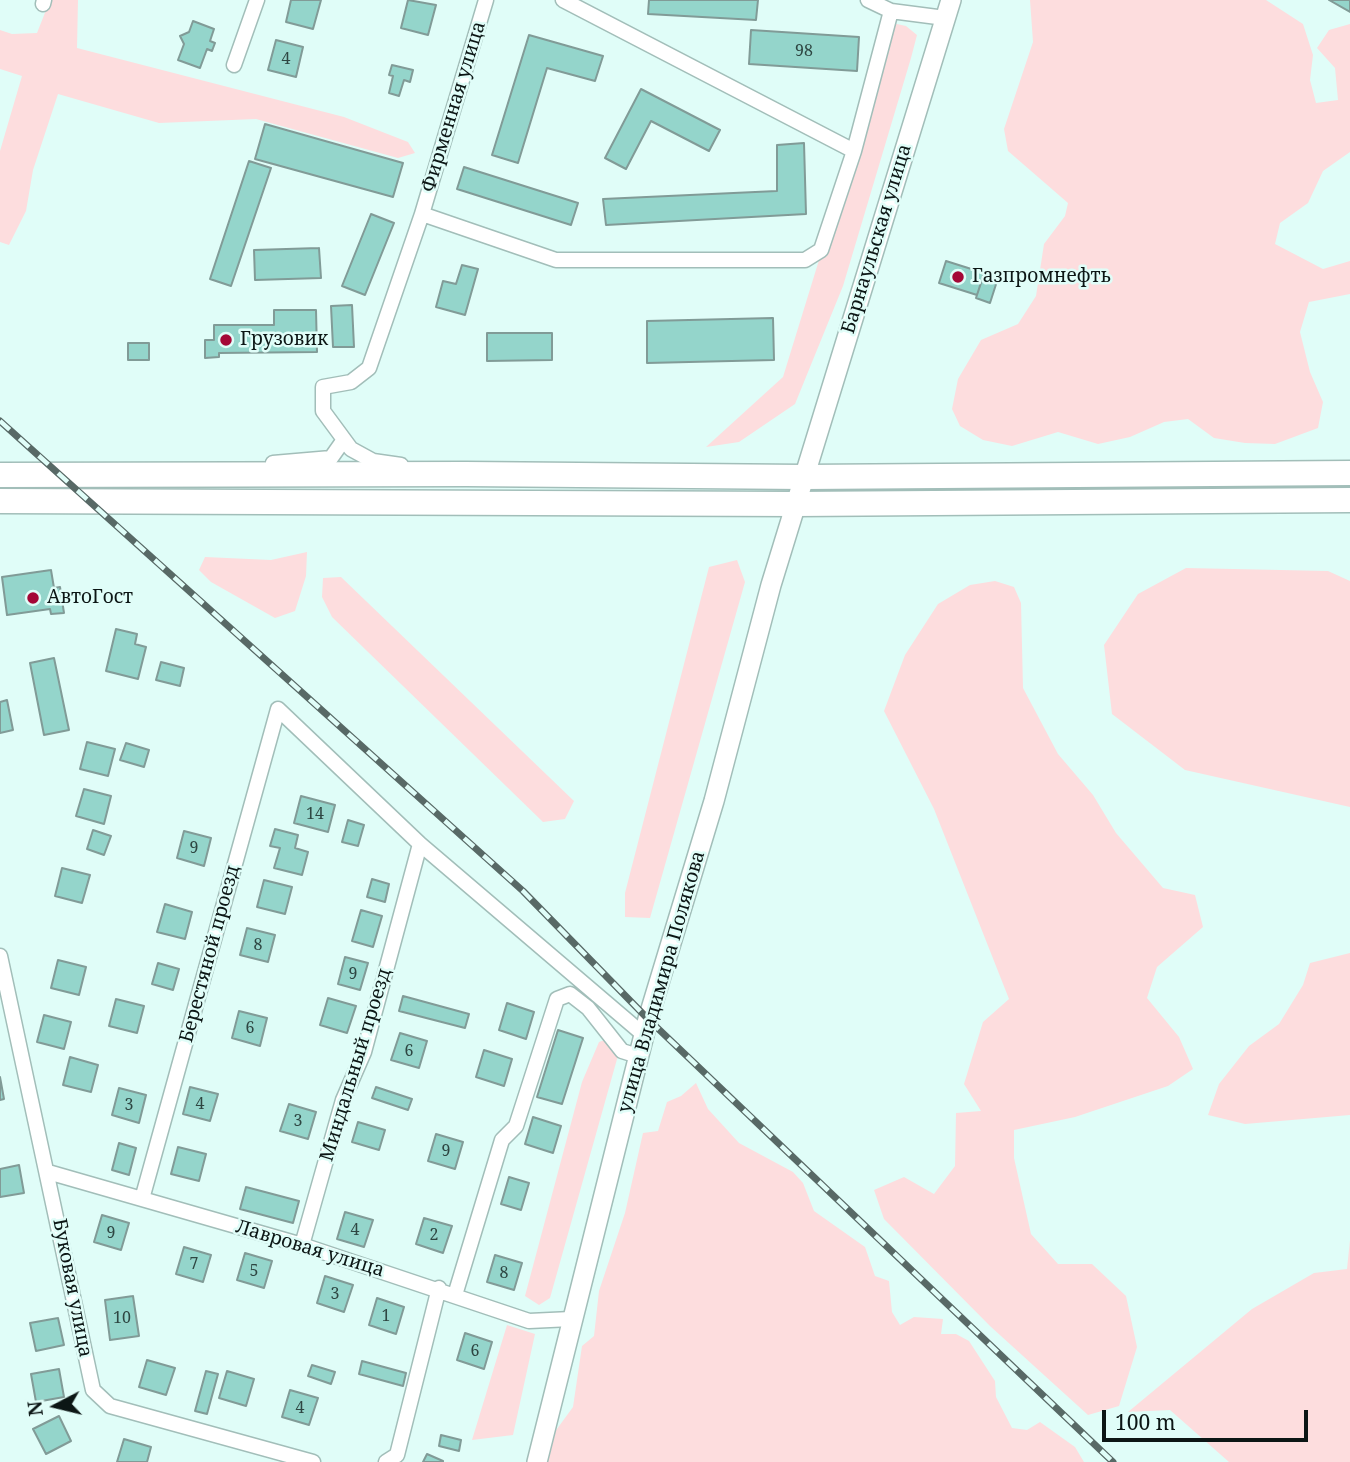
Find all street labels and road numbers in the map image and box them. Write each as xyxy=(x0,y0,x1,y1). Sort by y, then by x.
street label: Фирменная улица xyxy=(417,19,491,195)
street label: Барнаульская улица xyxy=(837,141,917,337)
street label: улица Владимира Полякова xyxy=(614,848,710,1116)
street label: Берестяной проезд xyxy=(175,863,245,1045)
street label: Миндальный проезд xyxy=(316,966,396,1164)
street label: Лавровая улица xyxy=(233,1216,387,1282)
street label: Буковая улица xyxy=(47,1217,97,1359)

